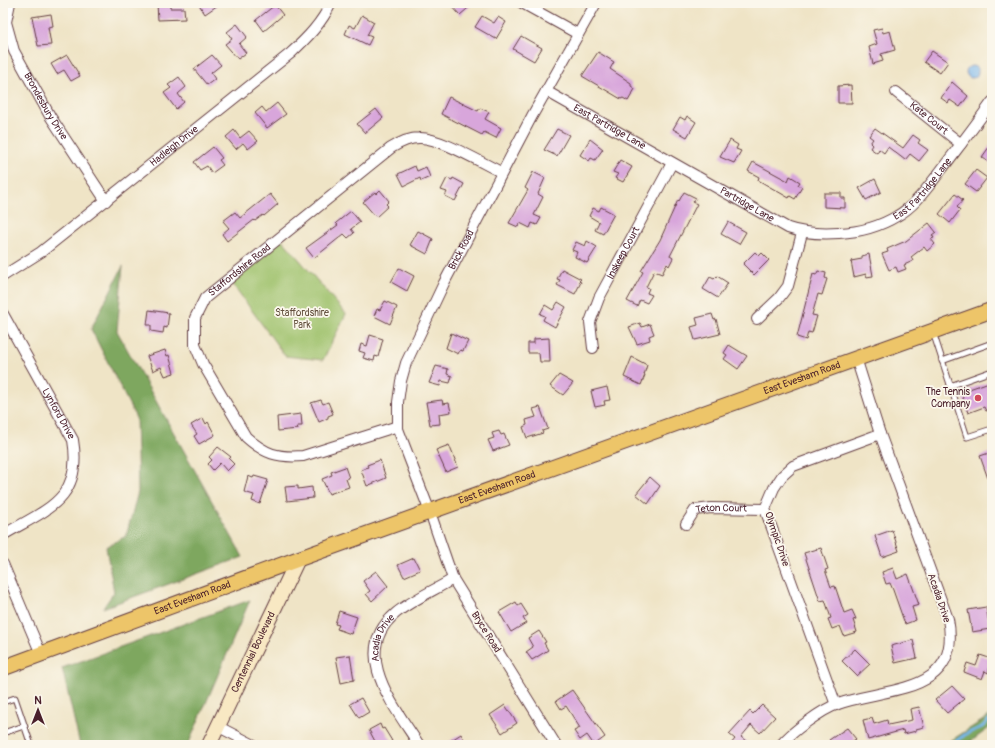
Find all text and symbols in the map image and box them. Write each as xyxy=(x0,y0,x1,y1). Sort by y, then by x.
street label: Brondesbury Drive xyxy=(21,70,70,142)
street label: Kate Court xyxy=(907,99,951,138)
street label: East Partridge Lane xyxy=(571,102,648,152)
street label: Hadleigh Drive xyxy=(147,123,201,169)
street label: East Partridge Lane xyxy=(891,156,954,223)
street label: Partridge Lane xyxy=(718,185,776,225)
street label: Inskeep Court xyxy=(604,224,643,281)
street label: Brick Road xyxy=(446,228,477,272)
street label: Staffordshire Road xyxy=(206,241,273,299)
park label: Staffordshire Park xyxy=(275,307,329,331)
street label: East Evesham Road xyxy=(762,359,842,397)
street label: Lynford Drive xyxy=(39,386,77,441)
place label: The Tennis Company xyxy=(925,386,971,410)
marker: The Tennis Company xyxy=(973,393,983,403)
street label: East Evesham Road xyxy=(457,468,537,507)
street label: Teton Court xyxy=(695,502,748,516)
street label: Olympic Drive xyxy=(762,510,792,568)
street label: Acadia Drive xyxy=(925,572,953,624)
street label: East Evesham Road xyxy=(152,578,233,618)
street label: Bryce Road xyxy=(469,609,503,655)
street label: Centennial Boulevard xyxy=(229,610,278,695)
street label: Acadia Drive xyxy=(369,611,397,662)
north arrow xyxy=(18,690,58,730)
text: N xyxy=(34,694,42,707)

